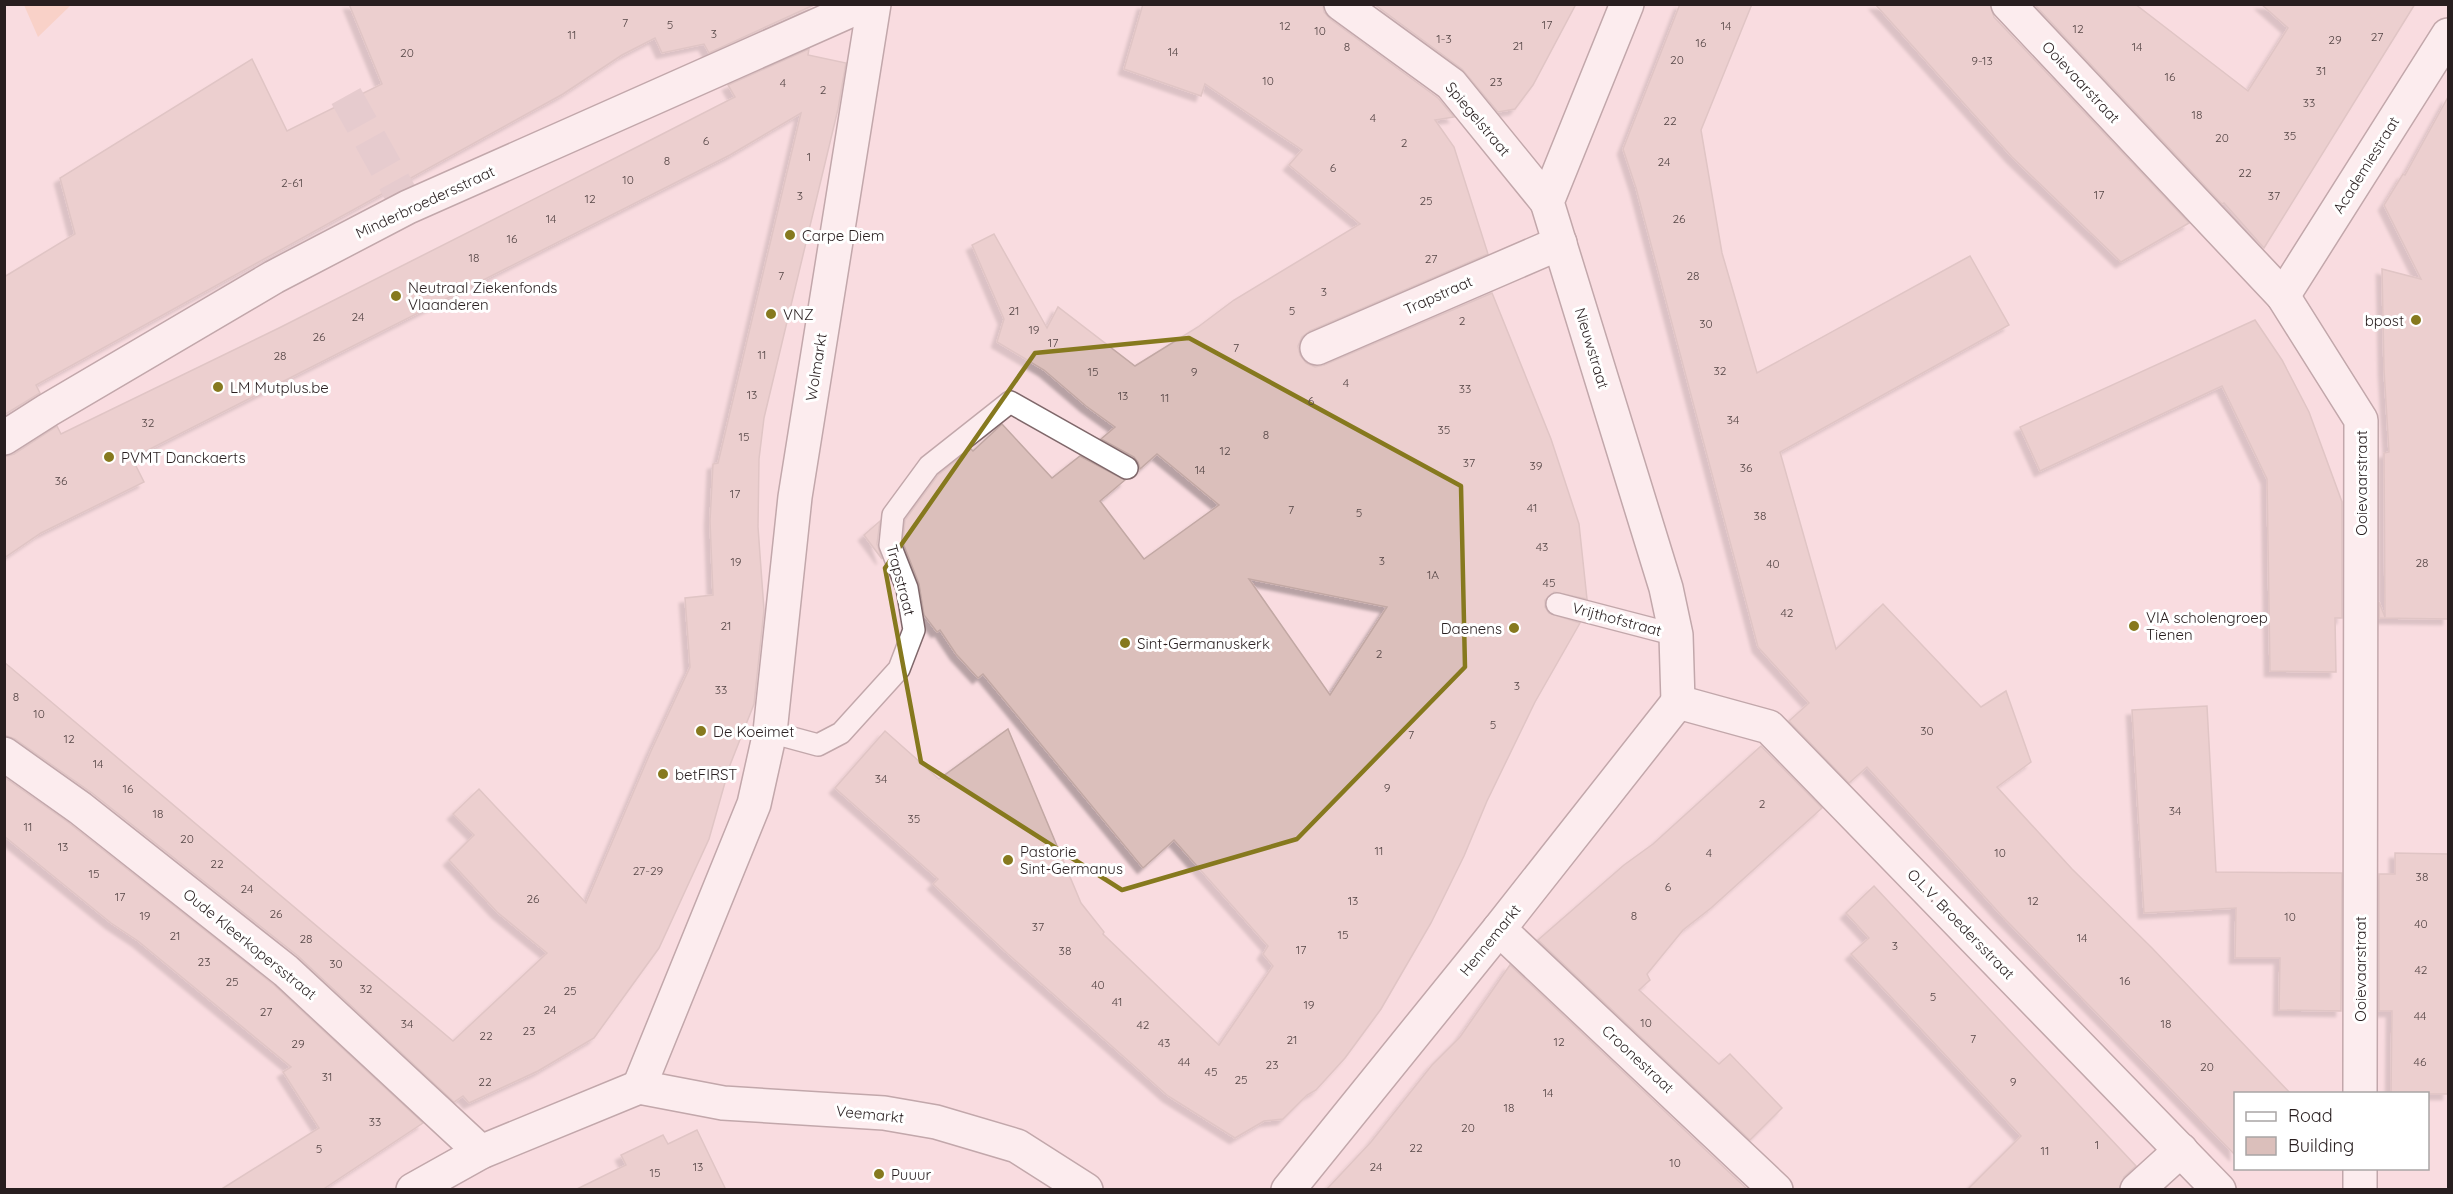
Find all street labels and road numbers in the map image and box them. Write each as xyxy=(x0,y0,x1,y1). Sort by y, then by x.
street label: Ooievaarstraat xyxy=(2038,37,2124,127)
street label: Spiegelstraat xyxy=(1441,78,1515,160)
street label: Academiestraat xyxy=(2329,113,2403,217)
street label: Minderbroedersstraat xyxy=(352,161,498,243)
street label: Trapstraat xyxy=(1401,271,1475,319)
street label: Nieuwstraat xyxy=(1571,305,1613,391)
street label: Wolmarkt xyxy=(801,332,831,402)
street label: Ooievaarstraat xyxy=(2352,430,2371,536)
street label: Trapstraat xyxy=(882,542,920,618)
street label: Vrijthofstraat xyxy=(1570,598,1664,640)
street label: O.L.V. Broedersstraat xyxy=(1903,865,2019,983)
street label: Oude Kleerkopersstraat xyxy=(179,884,321,1004)
street label: Hennemarkt xyxy=(1455,900,1525,980)
street label: Ooievaarstraat xyxy=(2351,916,2370,1022)
street label: Croonestraat xyxy=(1598,1021,1678,1097)
street label: Veemarkt xyxy=(835,1101,905,1127)

